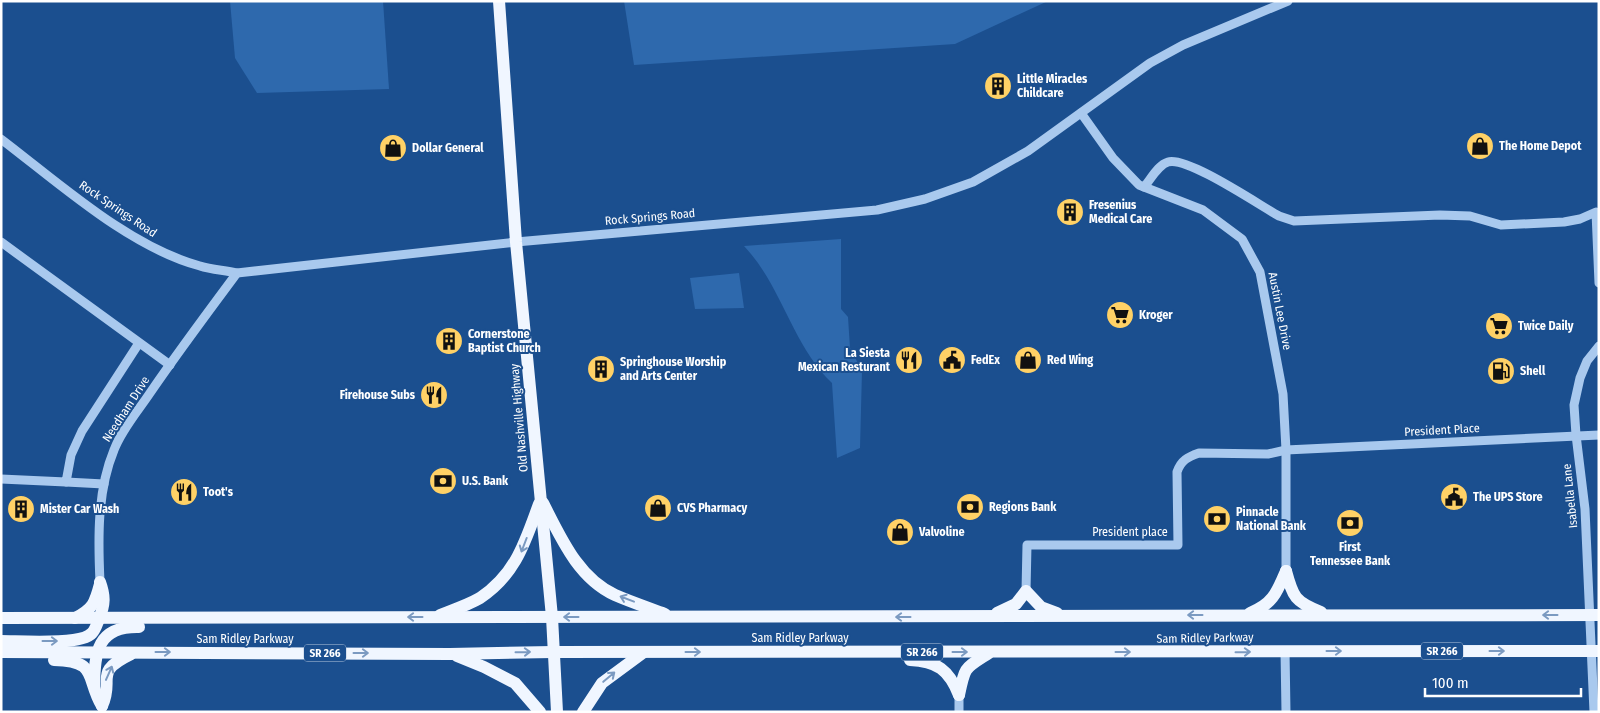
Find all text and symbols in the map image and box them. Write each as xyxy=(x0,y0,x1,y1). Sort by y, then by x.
building icon: Little Miracles Childcare xyxy=(983,71,1013,101)
place label: Little Miracles Childcare xyxy=(1017,72,1088,100)
shop icon: The Home Depot xyxy=(1465,131,1495,161)
shop icon: Dollar General xyxy=(378,133,408,163)
place label: The Home Depot xyxy=(1499,139,1582,153)
place label: Dollar General xyxy=(412,141,484,155)
street label: Rock Springs Road xyxy=(77,178,159,240)
building icon: Fresenius Medical Care xyxy=(1055,197,1085,227)
place label: Fresenius Medical Care xyxy=(1089,198,1152,226)
street label: Rock Springs Road xyxy=(604,206,696,228)
street label: Austin Lee Drive xyxy=(1266,271,1294,351)
supermarket icon: Kroger xyxy=(1105,300,1135,330)
place label: Kroger xyxy=(1139,308,1173,322)
supermarket icon: Twice Daily xyxy=(1484,311,1514,341)
place label: Twice Daily xyxy=(1518,319,1574,333)
building icon: Cornerstone Baptist Church xyxy=(434,326,464,356)
place label: Cornerstone Baptist Church xyxy=(468,327,541,355)
restaurant icon: La Siesta Mexican Resturant xyxy=(894,345,924,375)
public building icon: FedEx xyxy=(937,345,967,375)
shop icon: Red Wing xyxy=(1013,345,1043,375)
place label: La Siesta Mexican Resturant xyxy=(798,346,891,374)
place label: FedEx xyxy=(971,353,1000,367)
place label: Red Wing xyxy=(1047,353,1093,367)
building icon: Springhouse Worship and Arts Center xyxy=(586,354,616,384)
place label: Springhouse Worship and Arts Center xyxy=(620,355,727,383)
fuel station icon: Shell xyxy=(1486,356,1516,386)
street label: Old Nashville Highway xyxy=(507,363,531,473)
place label: Shell xyxy=(1520,364,1546,378)
street label: Needham Drive xyxy=(100,374,152,444)
restaurant icon: Firehouse Subs xyxy=(419,380,449,410)
place label: Firehouse Subs xyxy=(340,388,416,402)
street label: President Place xyxy=(1404,421,1480,439)
street label: Isabella Lane xyxy=(1560,463,1580,529)
bank icon: U.S. Bank xyxy=(428,466,458,496)
place label: U.S. Bank xyxy=(462,474,509,488)
restaurant icon: Toot's xyxy=(169,477,199,507)
public building icon: The UPS Store xyxy=(1439,482,1469,512)
place label: Toot's xyxy=(203,485,234,499)
place label: The UPS Store xyxy=(1473,490,1543,504)
bank icon: Regions Bank xyxy=(955,492,985,522)
shop icon: CVS Pharmacy xyxy=(643,493,673,523)
building icon: Mister Car Wash xyxy=(6,494,36,524)
place label: Regions Bank xyxy=(989,500,1057,514)
place label: CVS Pharmacy xyxy=(677,501,747,515)
place label: Mister Car Wash xyxy=(40,502,119,516)
bank icon: Pinnacle National Bank xyxy=(1202,504,1232,534)
place label: Pinnacle National Bank xyxy=(1236,505,1307,533)
bank icon: First Tennessee Bank xyxy=(1335,508,1365,538)
shop icon: Valvoline xyxy=(885,517,915,547)
place label: Valvoline xyxy=(918,525,965,539)
street label: President place xyxy=(1092,525,1168,539)
one-way arrow xyxy=(519,536,528,552)
place label: First Tennessee Bank xyxy=(1310,540,1391,568)
one-way arrow xyxy=(620,594,635,604)
one-way arrow xyxy=(1187,610,1204,620)
one-way arrow xyxy=(1542,610,1558,620)
one-way arrow xyxy=(563,612,580,622)
one-way arrow xyxy=(896,612,912,622)
one-way arrow xyxy=(408,613,424,622)
street label: Sam Ridley Parkway xyxy=(1156,630,1254,646)
street label: Sam Ridley Parkway xyxy=(751,631,849,645)
street label: Sam Ridley Parkway xyxy=(196,632,294,646)
one-way arrow xyxy=(42,636,58,646)
road number: SR 266 xyxy=(1421,642,1463,659)
road number: SR 266 xyxy=(304,644,346,661)
road number: SR 266 xyxy=(901,644,943,660)
one-way arrow xyxy=(1326,646,1342,656)
one-way arrow xyxy=(1488,646,1504,656)
one-way arrow xyxy=(155,647,171,657)
one-way arrow xyxy=(684,647,700,657)
one-way arrow xyxy=(952,647,968,657)
one-way arrow xyxy=(1114,647,1130,657)
one-way arrow xyxy=(1234,647,1250,656)
one-way arrow xyxy=(352,648,369,658)
one-way arrow xyxy=(515,648,531,657)
one-way arrow xyxy=(105,665,114,680)
scale bar xyxy=(1425,666,1581,698)
one-way arrow xyxy=(602,671,615,683)
text: 100 m xyxy=(1432,674,1469,692)

